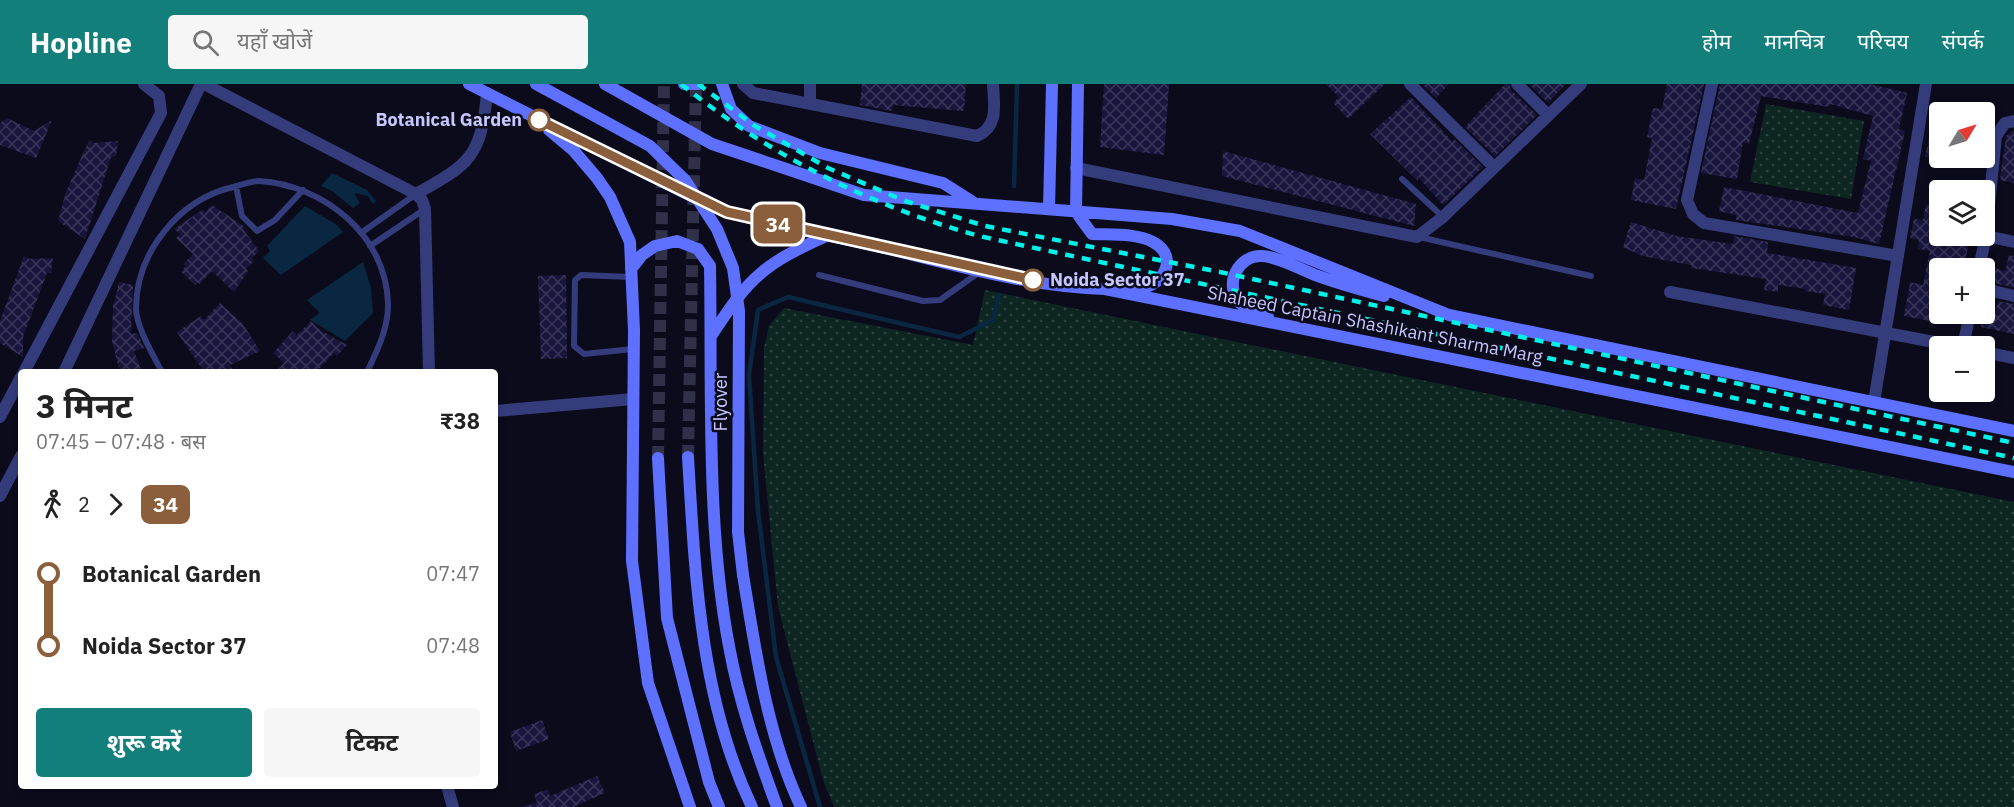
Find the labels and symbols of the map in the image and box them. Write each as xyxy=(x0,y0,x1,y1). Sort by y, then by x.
north arrow xyxy=(1929,102,1995,168)
place label: Botanical Garden xyxy=(376,108,522,131)
marker: Botanical Garden xyxy=(528,109,550,131)
line badge: 34 xyxy=(751,204,805,244)
place label: Noida Sector 37 xyxy=(1050,268,1185,291)
marker: Noida Sector 37 xyxy=(1022,269,1044,291)
street label: Shaheed Captain Shashikant Sharma Marg xyxy=(1206,281,1545,368)
street label: Flyover xyxy=(709,372,732,431)

